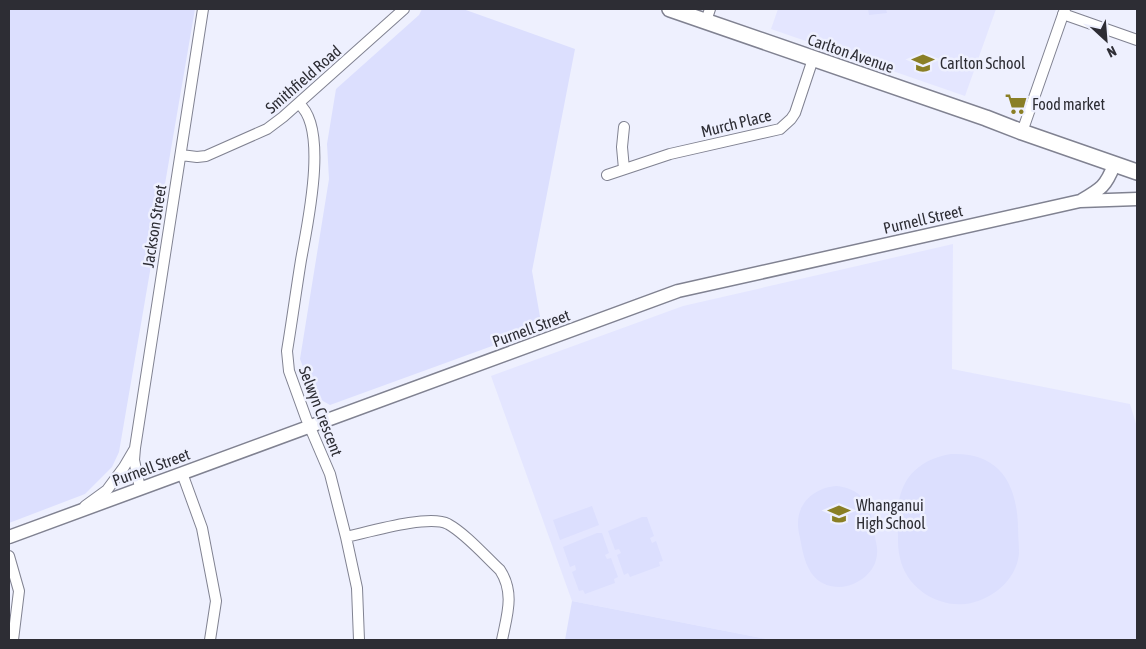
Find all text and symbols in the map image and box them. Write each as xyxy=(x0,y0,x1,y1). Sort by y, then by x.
north arrow xyxy=(1081,15,1131,65)
street label: Carlton Avenue xyxy=(806,30,896,76)
street label: Smithfield Road xyxy=(262,41,344,117)
text: N xyxy=(1104,43,1119,61)
school or university icon: Carlton School xyxy=(910,50,936,76)
place label: Carlton School xyxy=(940,54,1026,72)
supermarket icon: Food market xyxy=(1003,91,1029,117)
place label: Food market xyxy=(1032,95,1106,113)
street label: Murch Place xyxy=(699,106,773,140)
street label: Jackson Street xyxy=(139,183,170,269)
street label: Purnell Street xyxy=(881,201,965,237)
street label: Purnell Street xyxy=(490,306,573,350)
street label: Selwyn Crescent xyxy=(295,364,346,459)
street label: Purnell Street xyxy=(110,445,193,489)
place label: Whanganui High School xyxy=(856,496,926,533)
school or university icon: Whanganui High School xyxy=(826,501,852,527)

